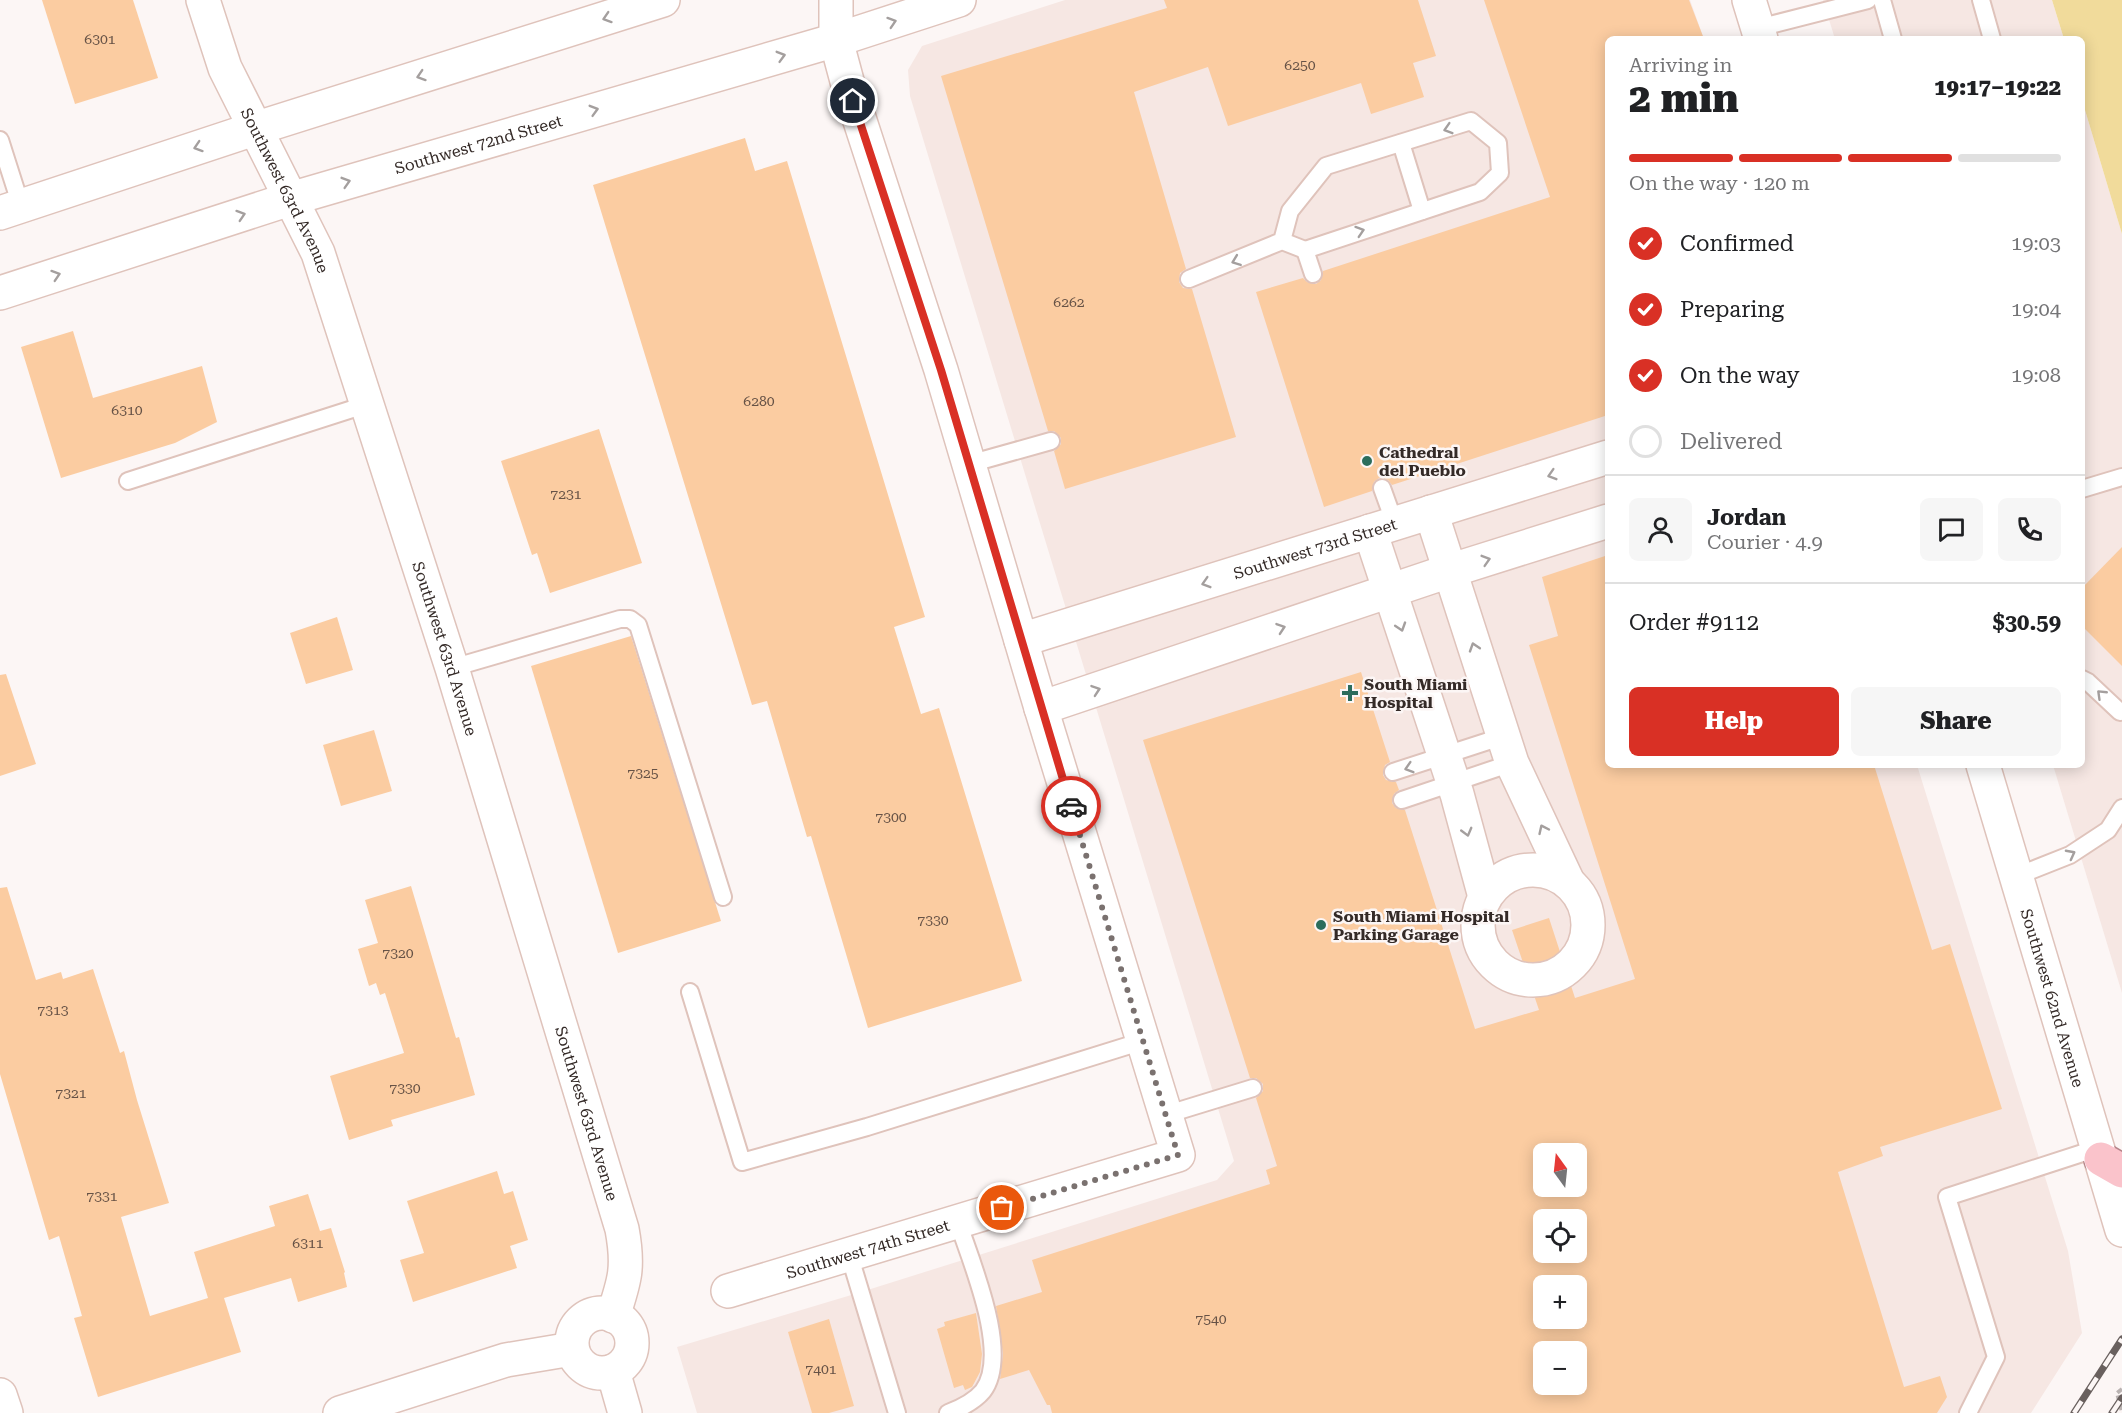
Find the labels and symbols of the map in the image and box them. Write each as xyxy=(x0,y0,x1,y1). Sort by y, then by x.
one-way arrow xyxy=(602,10,613,23)
one-way arrow xyxy=(886,17,897,29)
house number: 6301 xyxy=(84,31,116,47)
one-way arrow xyxy=(775,51,786,63)
house number: 6250 xyxy=(1284,57,1316,73)
one-way arrow xyxy=(416,69,427,82)
pin xyxy=(827,75,878,126)
street label: Southwest 63rd Avenue xyxy=(237,105,333,275)
one-way arrow xyxy=(589,105,599,118)
street label: Southwest 72nd Street xyxy=(392,111,565,178)
one-way arrow xyxy=(1443,121,1454,134)
one-way arrow xyxy=(193,140,204,153)
one-way arrow xyxy=(340,177,351,189)
one-way arrow xyxy=(235,210,246,222)
one-way arrow xyxy=(1354,226,1365,239)
one-way arrow xyxy=(1231,254,1242,266)
one-way arrow xyxy=(50,270,61,282)
house number: 6262 xyxy=(1053,294,1085,310)
house number: 6280 xyxy=(743,393,775,409)
house number: 6310 xyxy=(111,402,143,418)
place label: Cathedral del Pueblo xyxy=(1379,443,1466,480)
marker: Cathedral del Pueblo xyxy=(1360,454,1374,468)
one-way arrow xyxy=(1547,468,1558,480)
house number: 7231 xyxy=(550,486,582,502)
street label: Southwest 73rd Street xyxy=(1231,514,1399,583)
one-way arrow xyxy=(1480,555,1491,567)
street label: Southwest 63rd Avenue xyxy=(409,559,482,738)
one-way arrow xyxy=(1201,575,1212,588)
one-way arrow xyxy=(1394,621,1406,631)
one-way arrow xyxy=(1275,622,1286,635)
one-way arrow xyxy=(1469,642,1482,653)
place label: South Miami Hospital xyxy=(1364,675,1468,712)
one-way arrow xyxy=(1090,684,1101,697)
marker: South Miami Hospital xyxy=(1341,684,1359,702)
one-way arrow xyxy=(2098,691,2109,702)
one-way arrow xyxy=(1404,760,1415,773)
house number: 7325 xyxy=(627,765,659,781)
courier xyxy=(1041,776,1101,836)
house number: 7300 xyxy=(875,809,907,825)
one-way arrow xyxy=(1538,825,1550,836)
one-way arrow xyxy=(1460,826,1472,837)
one-way arrow xyxy=(2064,850,2075,861)
street label: Southwest 62nd Avenue xyxy=(2017,906,2088,1090)
place label: South Miami Hospital Parking Garage xyxy=(1333,907,1510,944)
house number: 7330 xyxy=(917,912,949,928)
marker: South Miami Hospital Parking Garage xyxy=(1314,918,1328,932)
house number: 7320 xyxy=(382,945,414,961)
house number: 7313 xyxy=(37,1002,69,1018)
street label: Southwest 63rd Avenue xyxy=(552,1024,622,1203)
house number: 7330 xyxy=(389,1080,421,1096)
house number: 7321 xyxy=(55,1085,87,1101)
north arrow xyxy=(1533,1143,1587,1197)
pin xyxy=(976,1182,1027,1233)
house number: 7331 xyxy=(86,1188,118,1204)
street label: Southwest 74th Street xyxy=(784,1215,952,1282)
house number: 6311 xyxy=(292,1235,324,1251)
house number: 7540 xyxy=(1195,1311,1227,1327)
house number: 7401 xyxy=(805,1361,837,1377)

